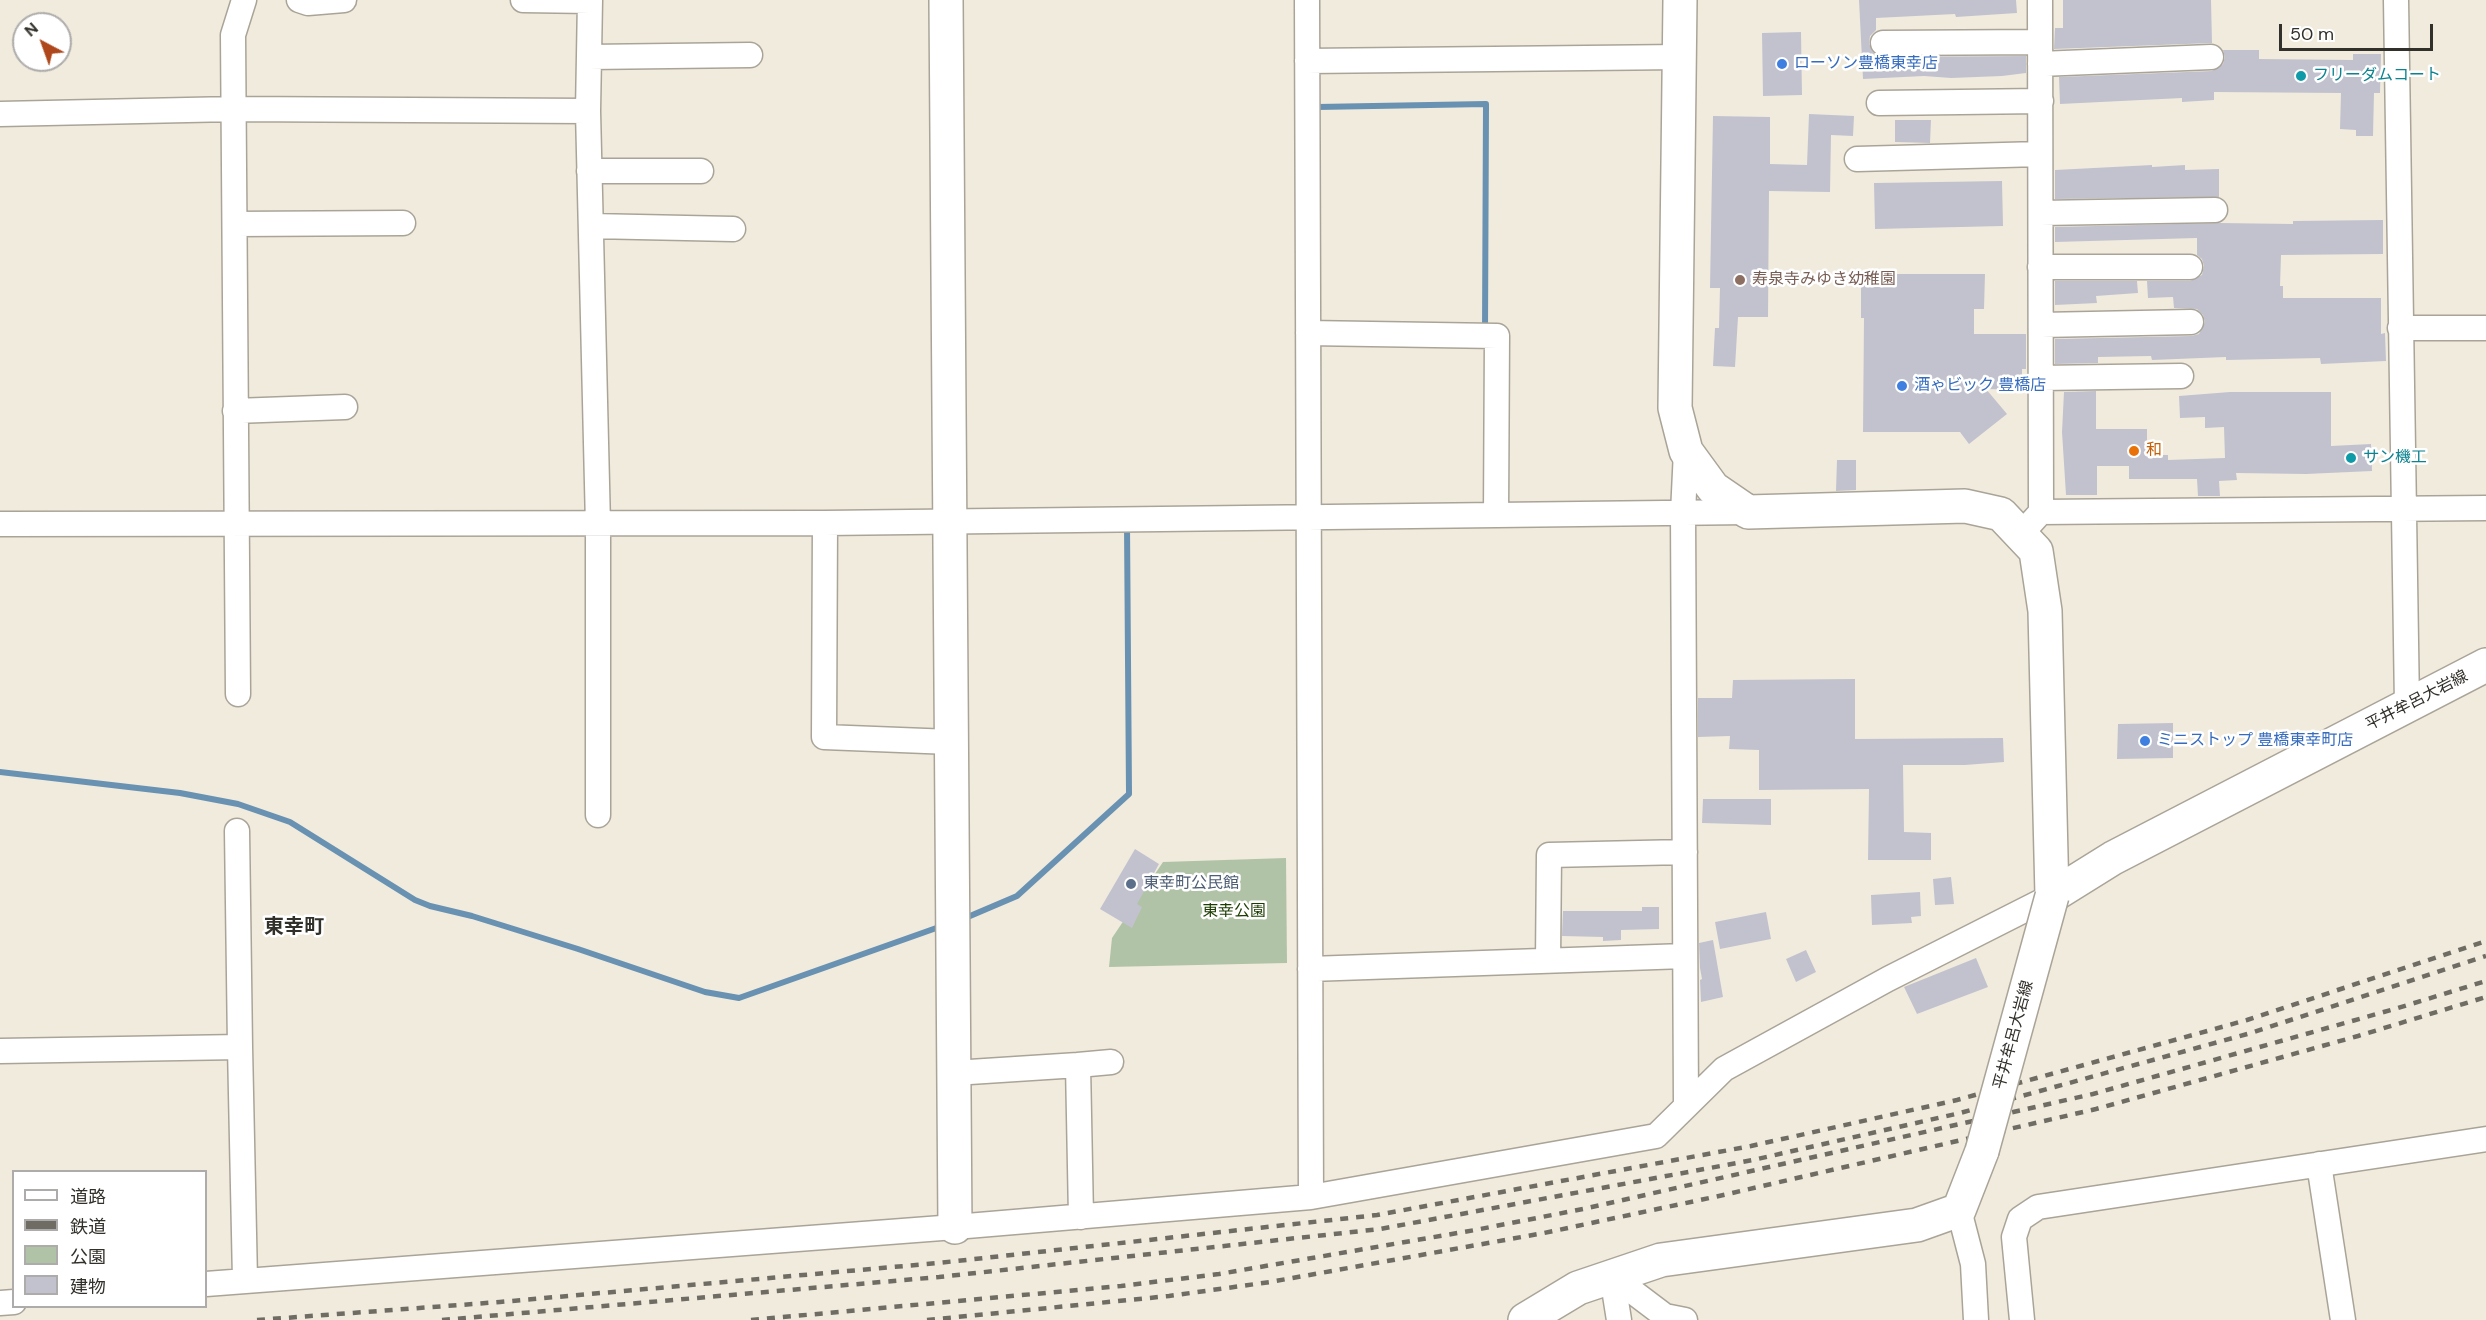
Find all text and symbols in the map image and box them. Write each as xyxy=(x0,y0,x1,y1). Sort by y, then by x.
north arrow xyxy=(12,12,72,72)
scale bar xyxy=(2282,12,2436,50)
text: N xyxy=(20,18,42,41)
text: 50 m xyxy=(2290,22,2334,46)
place label: ローソン豊橋東幸店 xyxy=(1794,54,1938,74)
marker: ローソン豊橋東幸店 xyxy=(1775,57,1789,71)
place label: フリーダムコート xyxy=(2313,66,2441,86)
marker: フリーダムコート xyxy=(2294,69,2308,83)
place label: 寿泉寺みゆき幼稚園 xyxy=(1752,270,1896,290)
marker: 寿泉寺みゆき幼稚園 xyxy=(1733,273,1747,287)
place label: 酒ゃビック 豊橋店 xyxy=(1914,376,2046,396)
marker: 酒ゃビック 豊橋店 xyxy=(1895,379,1909,393)
place label: 和 xyxy=(2146,441,2162,461)
marker: 和 xyxy=(2127,444,2141,458)
place label: サン機工 xyxy=(2363,448,2427,468)
marker: サン機工 xyxy=(2344,451,2358,465)
street label: 平井牟呂大岩線 xyxy=(2363,667,2471,735)
place label: ミニストップ 豊橋東幸町店 xyxy=(2157,731,2353,751)
marker: ミニストップ 豊橋東幸町店 xyxy=(2138,734,2152,748)
place label: 東幸町公民館 xyxy=(1143,874,1239,894)
marker: 東幸町公民館 xyxy=(1124,877,1138,891)
park label: 東幸公園 xyxy=(1202,902,1266,922)
district label: 東幸町 xyxy=(264,916,324,940)
street label: 平井牟呂大岩線 xyxy=(1990,978,2038,1092)
legend xyxy=(12,1170,207,1308)
text: 道路 xyxy=(70,1185,106,1209)
text: 鉄道 xyxy=(70,1215,106,1239)
text: 公園 xyxy=(70,1245,106,1269)
text: 建物 xyxy=(70,1275,106,1299)

